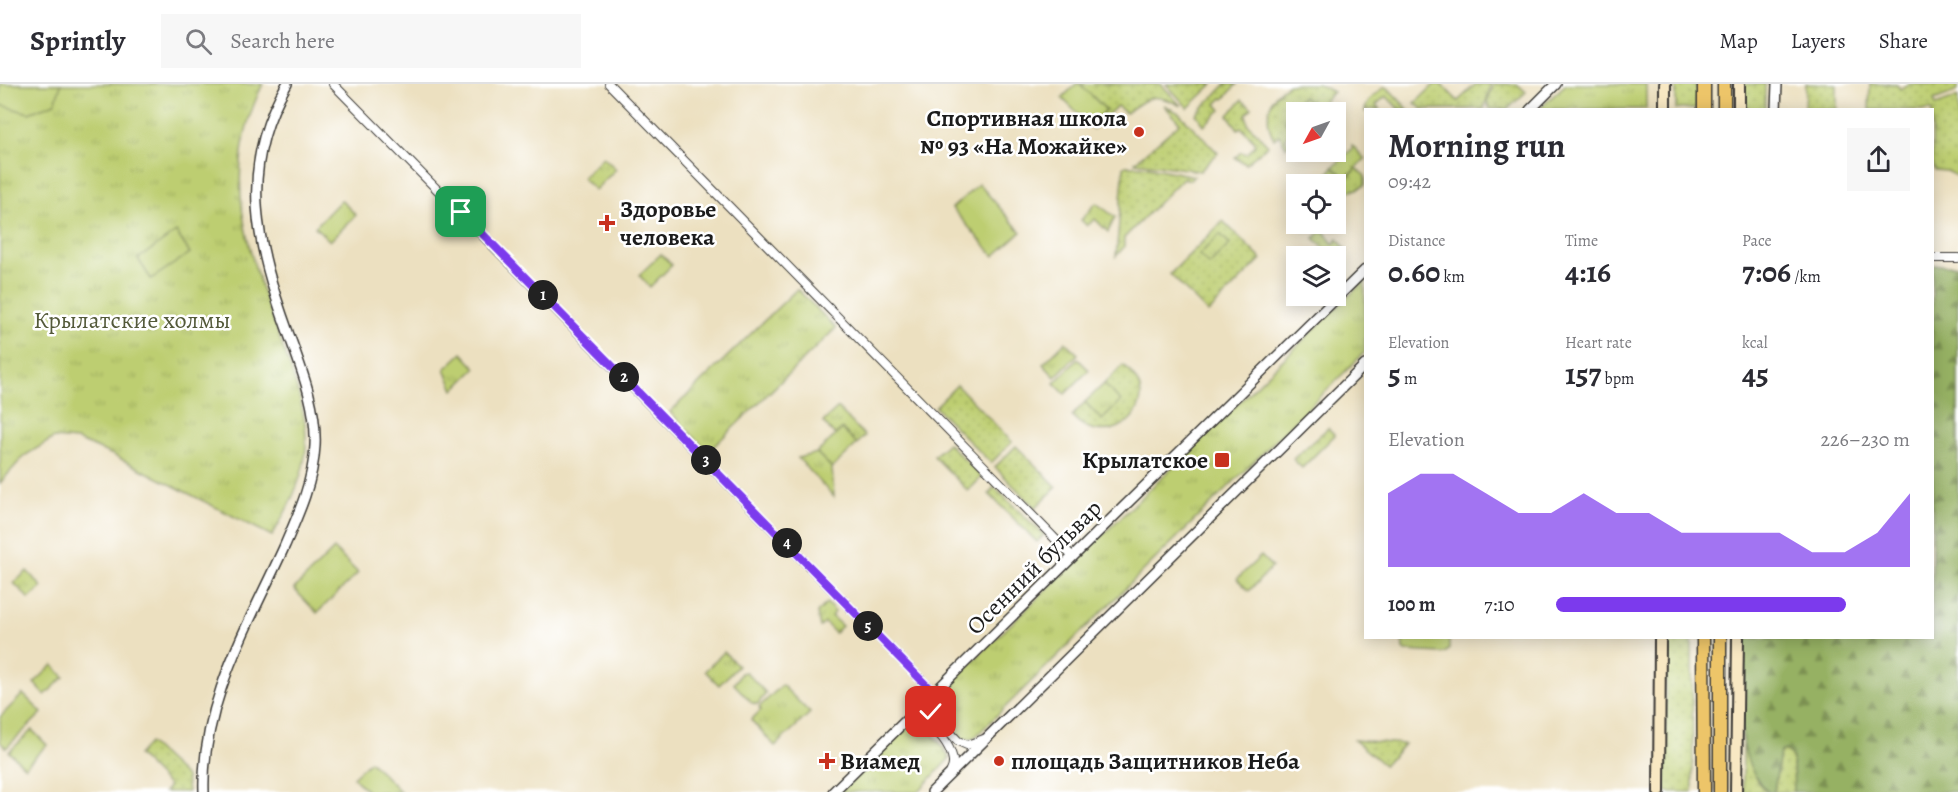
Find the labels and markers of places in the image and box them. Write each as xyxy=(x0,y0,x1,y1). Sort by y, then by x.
place label: Спортивная школа № 93 «На Можайке» xyxy=(920,102,1128,162)
marker: Спортивная школа № 93 «На Можайке» xyxy=(1132,125,1146,139)
pin xyxy=(435,186,486,237)
place label: Здоровье человека xyxy=(620,193,716,253)
marker: Здоровье человека xyxy=(598,214,616,232)
pin: 1 xyxy=(528,280,558,310)
pin: 2 xyxy=(609,362,639,392)
place label: Крылатское xyxy=(1082,444,1208,476)
pin: 3 xyxy=(691,445,721,475)
marker: Крылатское xyxy=(1213,451,1231,469)
pin: 4 xyxy=(772,528,802,558)
pin: 5 xyxy=(853,611,883,641)
pin xyxy=(905,686,956,737)
place label: Виамед xyxy=(840,745,920,777)
place label: площадь Защитников Неба xyxy=(1011,745,1300,777)
marker: Виамед xyxy=(818,752,836,770)
marker: площадь Защитников Неба xyxy=(992,754,1006,768)

